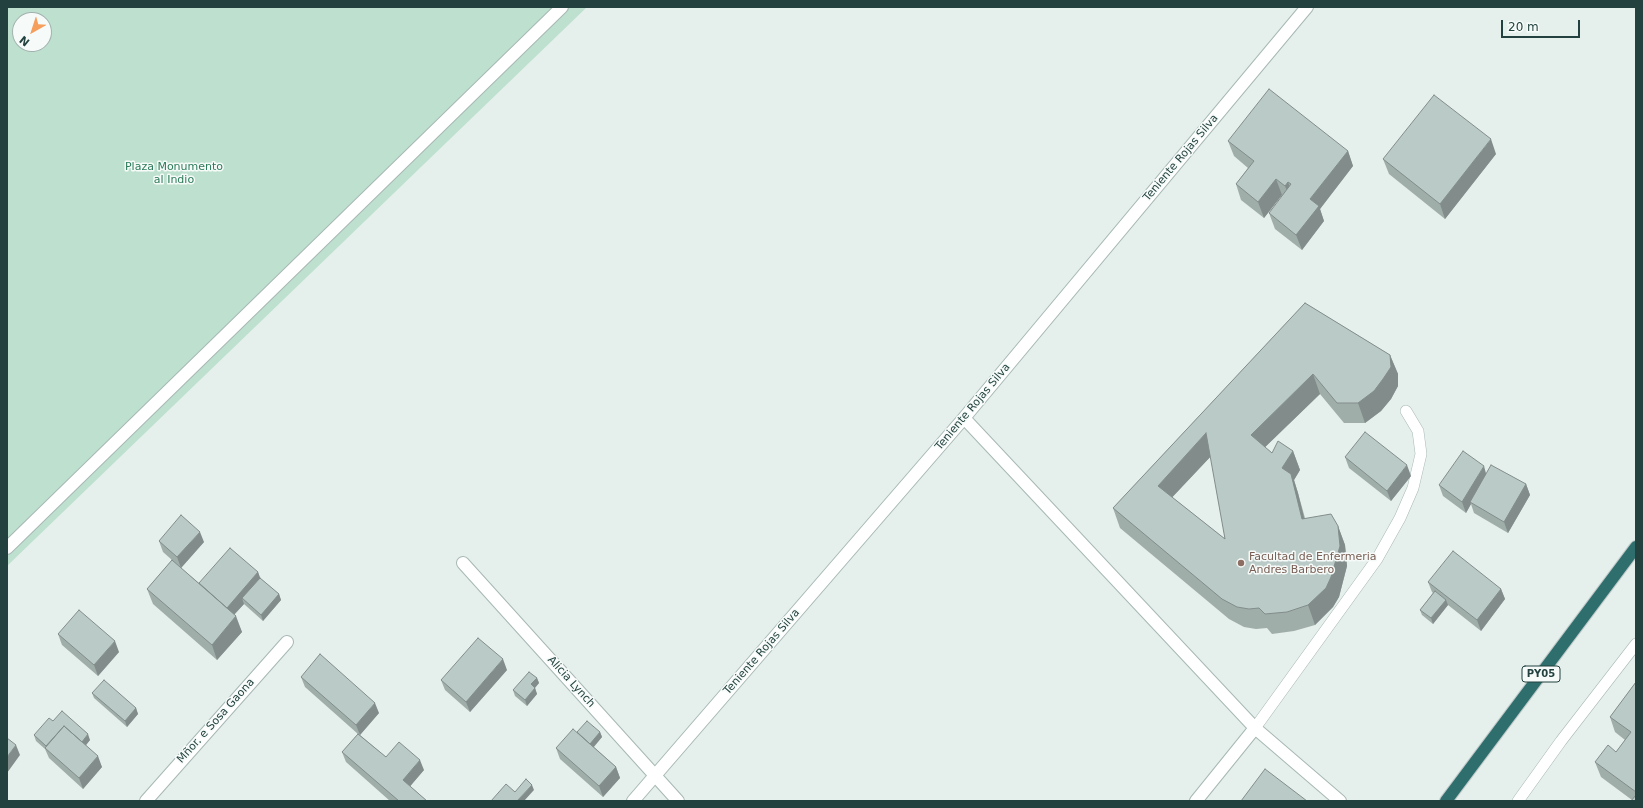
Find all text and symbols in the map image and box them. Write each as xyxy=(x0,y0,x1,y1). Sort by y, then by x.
north arrow xyxy=(12,12,52,52)
scale bar xyxy=(1503,12,1582,38)
text: 20 m xyxy=(1508,20,1539,34)
text: N xyxy=(17,33,32,49)
street label: Teniente Rojas Silva xyxy=(1141,112,1221,204)
park label: Plaza Monumento al Indio xyxy=(125,160,223,186)
street label: Teniente Rojas Silva xyxy=(933,361,1013,453)
place label: Facultad de Enfermeria Andres Barbero xyxy=(1249,550,1377,576)
marker: Facultad de Enfermeria Andres Barbero xyxy=(1236,558,1246,568)
street label: Teniente Rojas Silva xyxy=(721,606,803,698)
street label: Alicia Lynch xyxy=(544,654,598,710)
road number: PY05 xyxy=(1522,666,1560,682)
street label: Mñor. e Sosa Gaona xyxy=(175,676,257,766)

